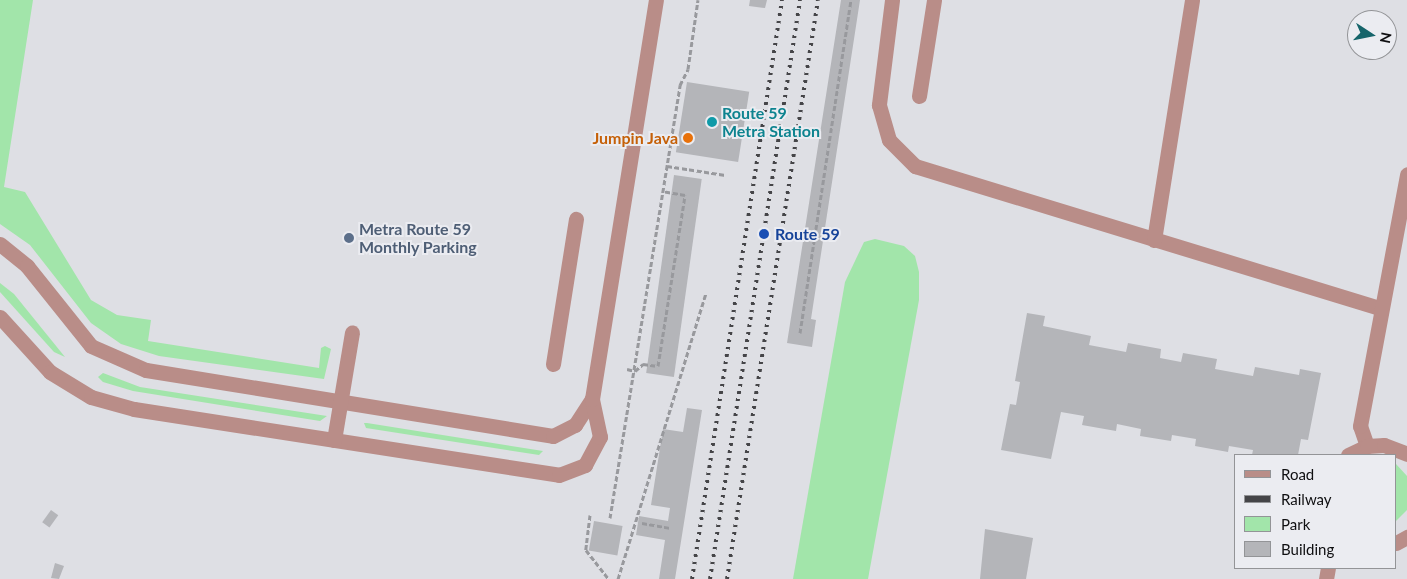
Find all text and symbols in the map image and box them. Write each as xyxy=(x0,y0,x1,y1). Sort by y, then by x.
north arrow xyxy=(1347,10,1397,60)
text: N xyxy=(1377,31,1396,45)
place label: Route 59 Metra Station xyxy=(722,103,820,141)
marker: Route 59 Metra Station xyxy=(706,116,718,128)
place label: Jumpin Java xyxy=(592,128,678,148)
marker: Jumpin Java xyxy=(682,132,694,144)
place label: Metra Route 59 Monthly Parking xyxy=(359,219,477,257)
place label: Route 59 xyxy=(775,224,840,244)
marker: Route 59 xyxy=(757,227,771,241)
marker: Metra Route 59 Monthly Parking xyxy=(343,232,355,244)
legend xyxy=(1234,454,1397,569)
text: Road xyxy=(1281,465,1314,483)
text: Railway xyxy=(1281,490,1332,508)
text: Park xyxy=(1281,515,1310,533)
text: Building xyxy=(1281,540,1334,558)

